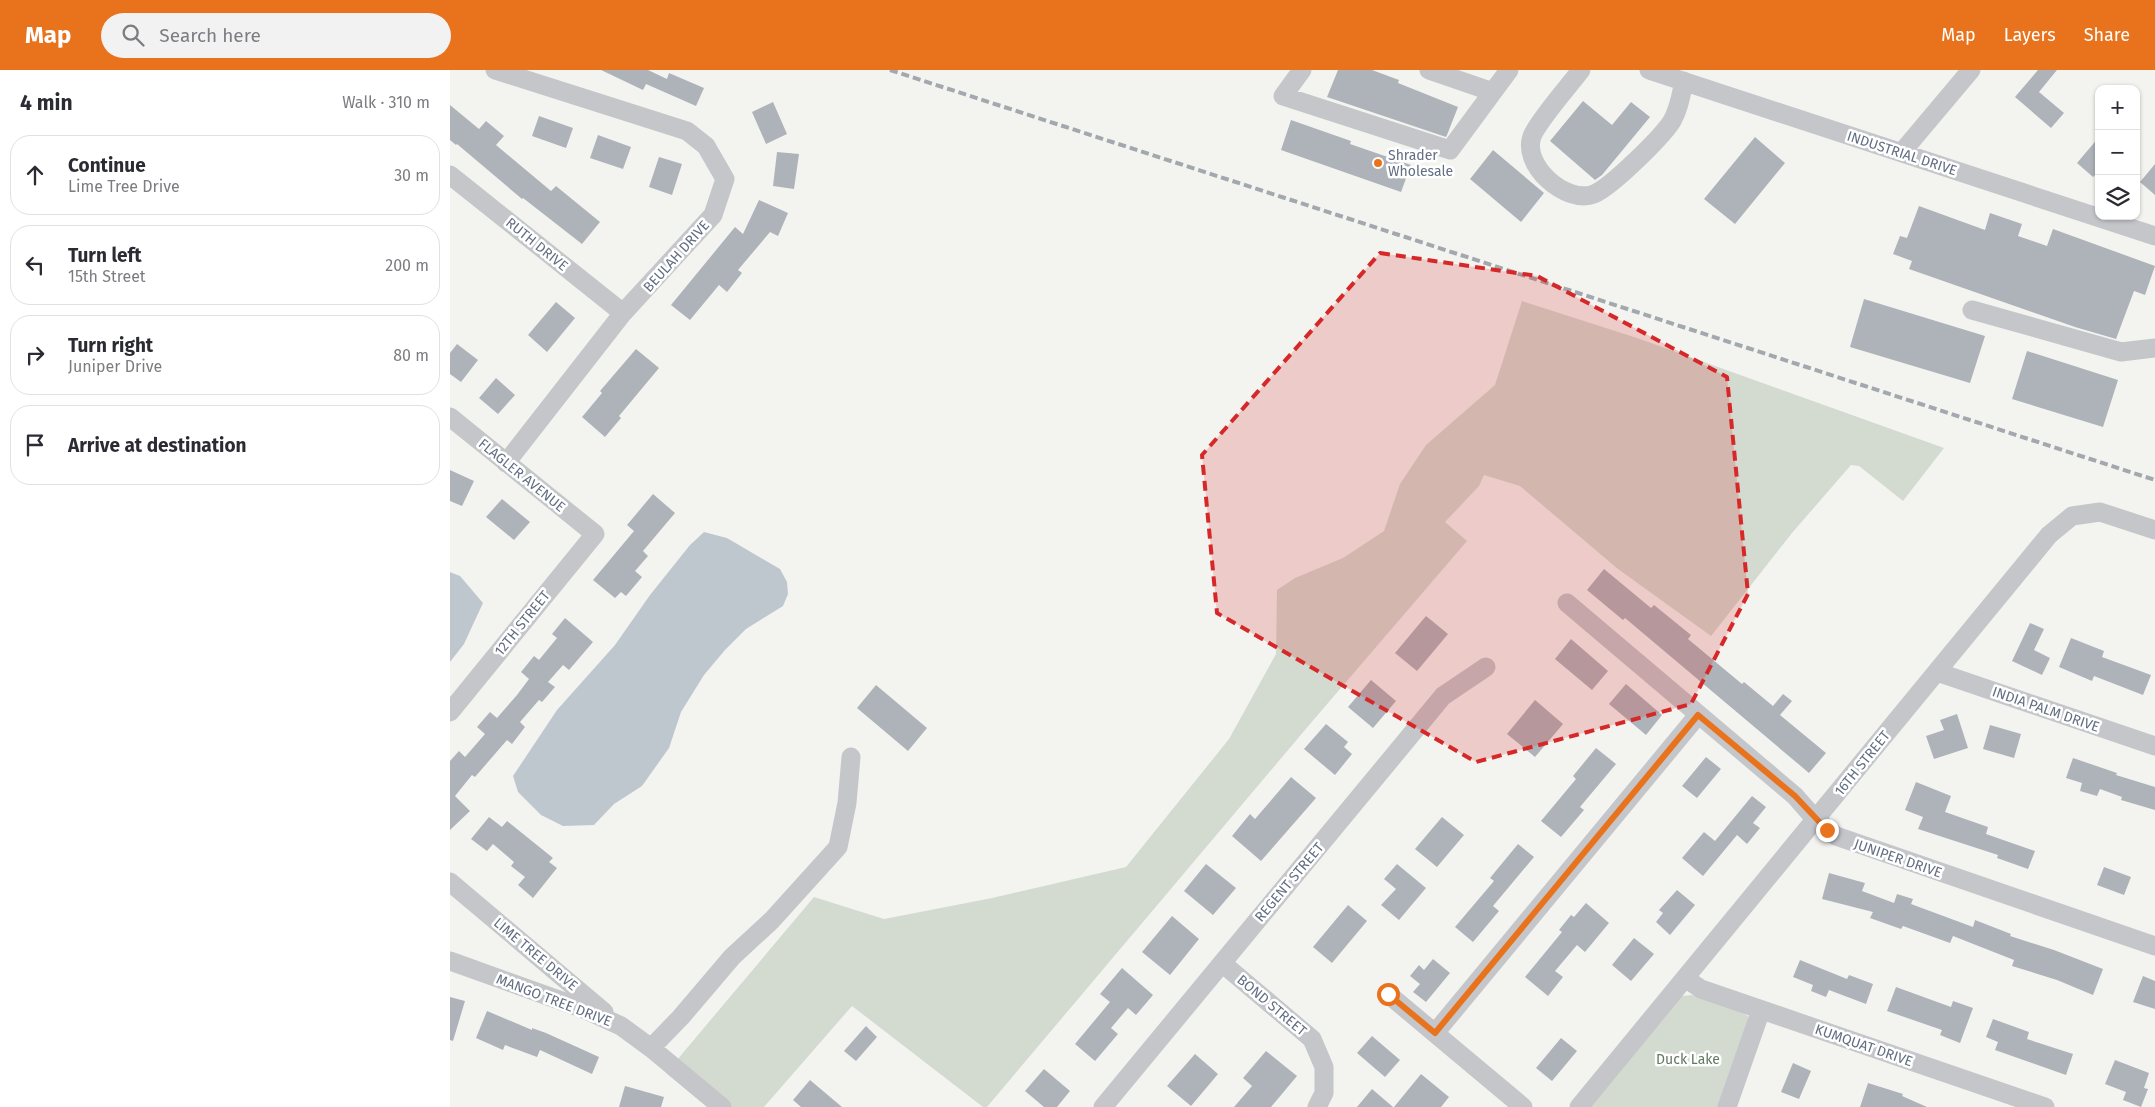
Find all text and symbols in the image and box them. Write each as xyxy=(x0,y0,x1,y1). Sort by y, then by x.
search box xyxy=(101,13,451,58)
text: Map xyxy=(25,21,71,49)
icon: search xyxy=(119,21,147,49)
text: Search here xyxy=(159,24,261,47)
text: Map xyxy=(1941,24,1976,46)
text: Layers xyxy=(2004,24,2056,46)
text: Share xyxy=(2084,24,2130,46)
map controls xyxy=(2095,85,2140,220)
button: + xyxy=(2095,85,2140,130)
text: 4 min xyxy=(20,90,73,116)
text: Walk · 310 m xyxy=(342,93,430,112)
street label: INDUSTRIAL DRIVE xyxy=(1845,128,1959,179)
button: − xyxy=(2095,130,2140,175)
place label: Shrader Wholesale xyxy=(1388,147,1453,180)
text: Continue xyxy=(68,154,146,177)
marker: Shrader Wholesale xyxy=(1372,157,1384,169)
icon: ahead xyxy=(21,161,49,189)
text: 30 m xyxy=(394,166,429,185)
button: layers xyxy=(2095,175,2140,220)
text: Lime Tree Drive xyxy=(68,177,180,196)
street label: RUTH DRIVE xyxy=(502,214,571,275)
street label: BEULAH DRIVE xyxy=(640,217,713,296)
text: Turn left xyxy=(68,244,142,267)
icon: left xyxy=(21,251,49,279)
text: 200 m xyxy=(385,256,429,275)
text: 15th Street xyxy=(68,267,146,286)
text: Turn right xyxy=(68,334,153,357)
icon: right xyxy=(21,341,49,369)
text: 80 m xyxy=(393,346,429,365)
text: Juniper Drive xyxy=(68,357,162,376)
icon: arrive xyxy=(21,431,49,459)
text: Arrive at destination xyxy=(68,434,247,457)
street label: FLAGLER AVENUE xyxy=(475,435,568,516)
street label: 12TH STREET xyxy=(491,587,554,659)
street label: INDIA PALM DRIVE xyxy=(1990,683,2102,736)
street label: 16TH STREET xyxy=(1831,727,1894,799)
route end xyxy=(1816,819,1839,842)
street label: JUNIPER DRIVE xyxy=(1852,835,1944,881)
street label: REGENT STREET xyxy=(1251,839,1328,925)
street label: LIME TREE DRIVE xyxy=(490,914,581,994)
street label: MANGO TREE DRIVE xyxy=(494,971,614,1030)
street label: BOND STREET xyxy=(1233,971,1311,1040)
route start xyxy=(1377,983,1400,1006)
street label: KUMQUAT DRIVE xyxy=(1813,1021,1915,1070)
park label: Duck Lake xyxy=(1656,1051,1720,1068)

